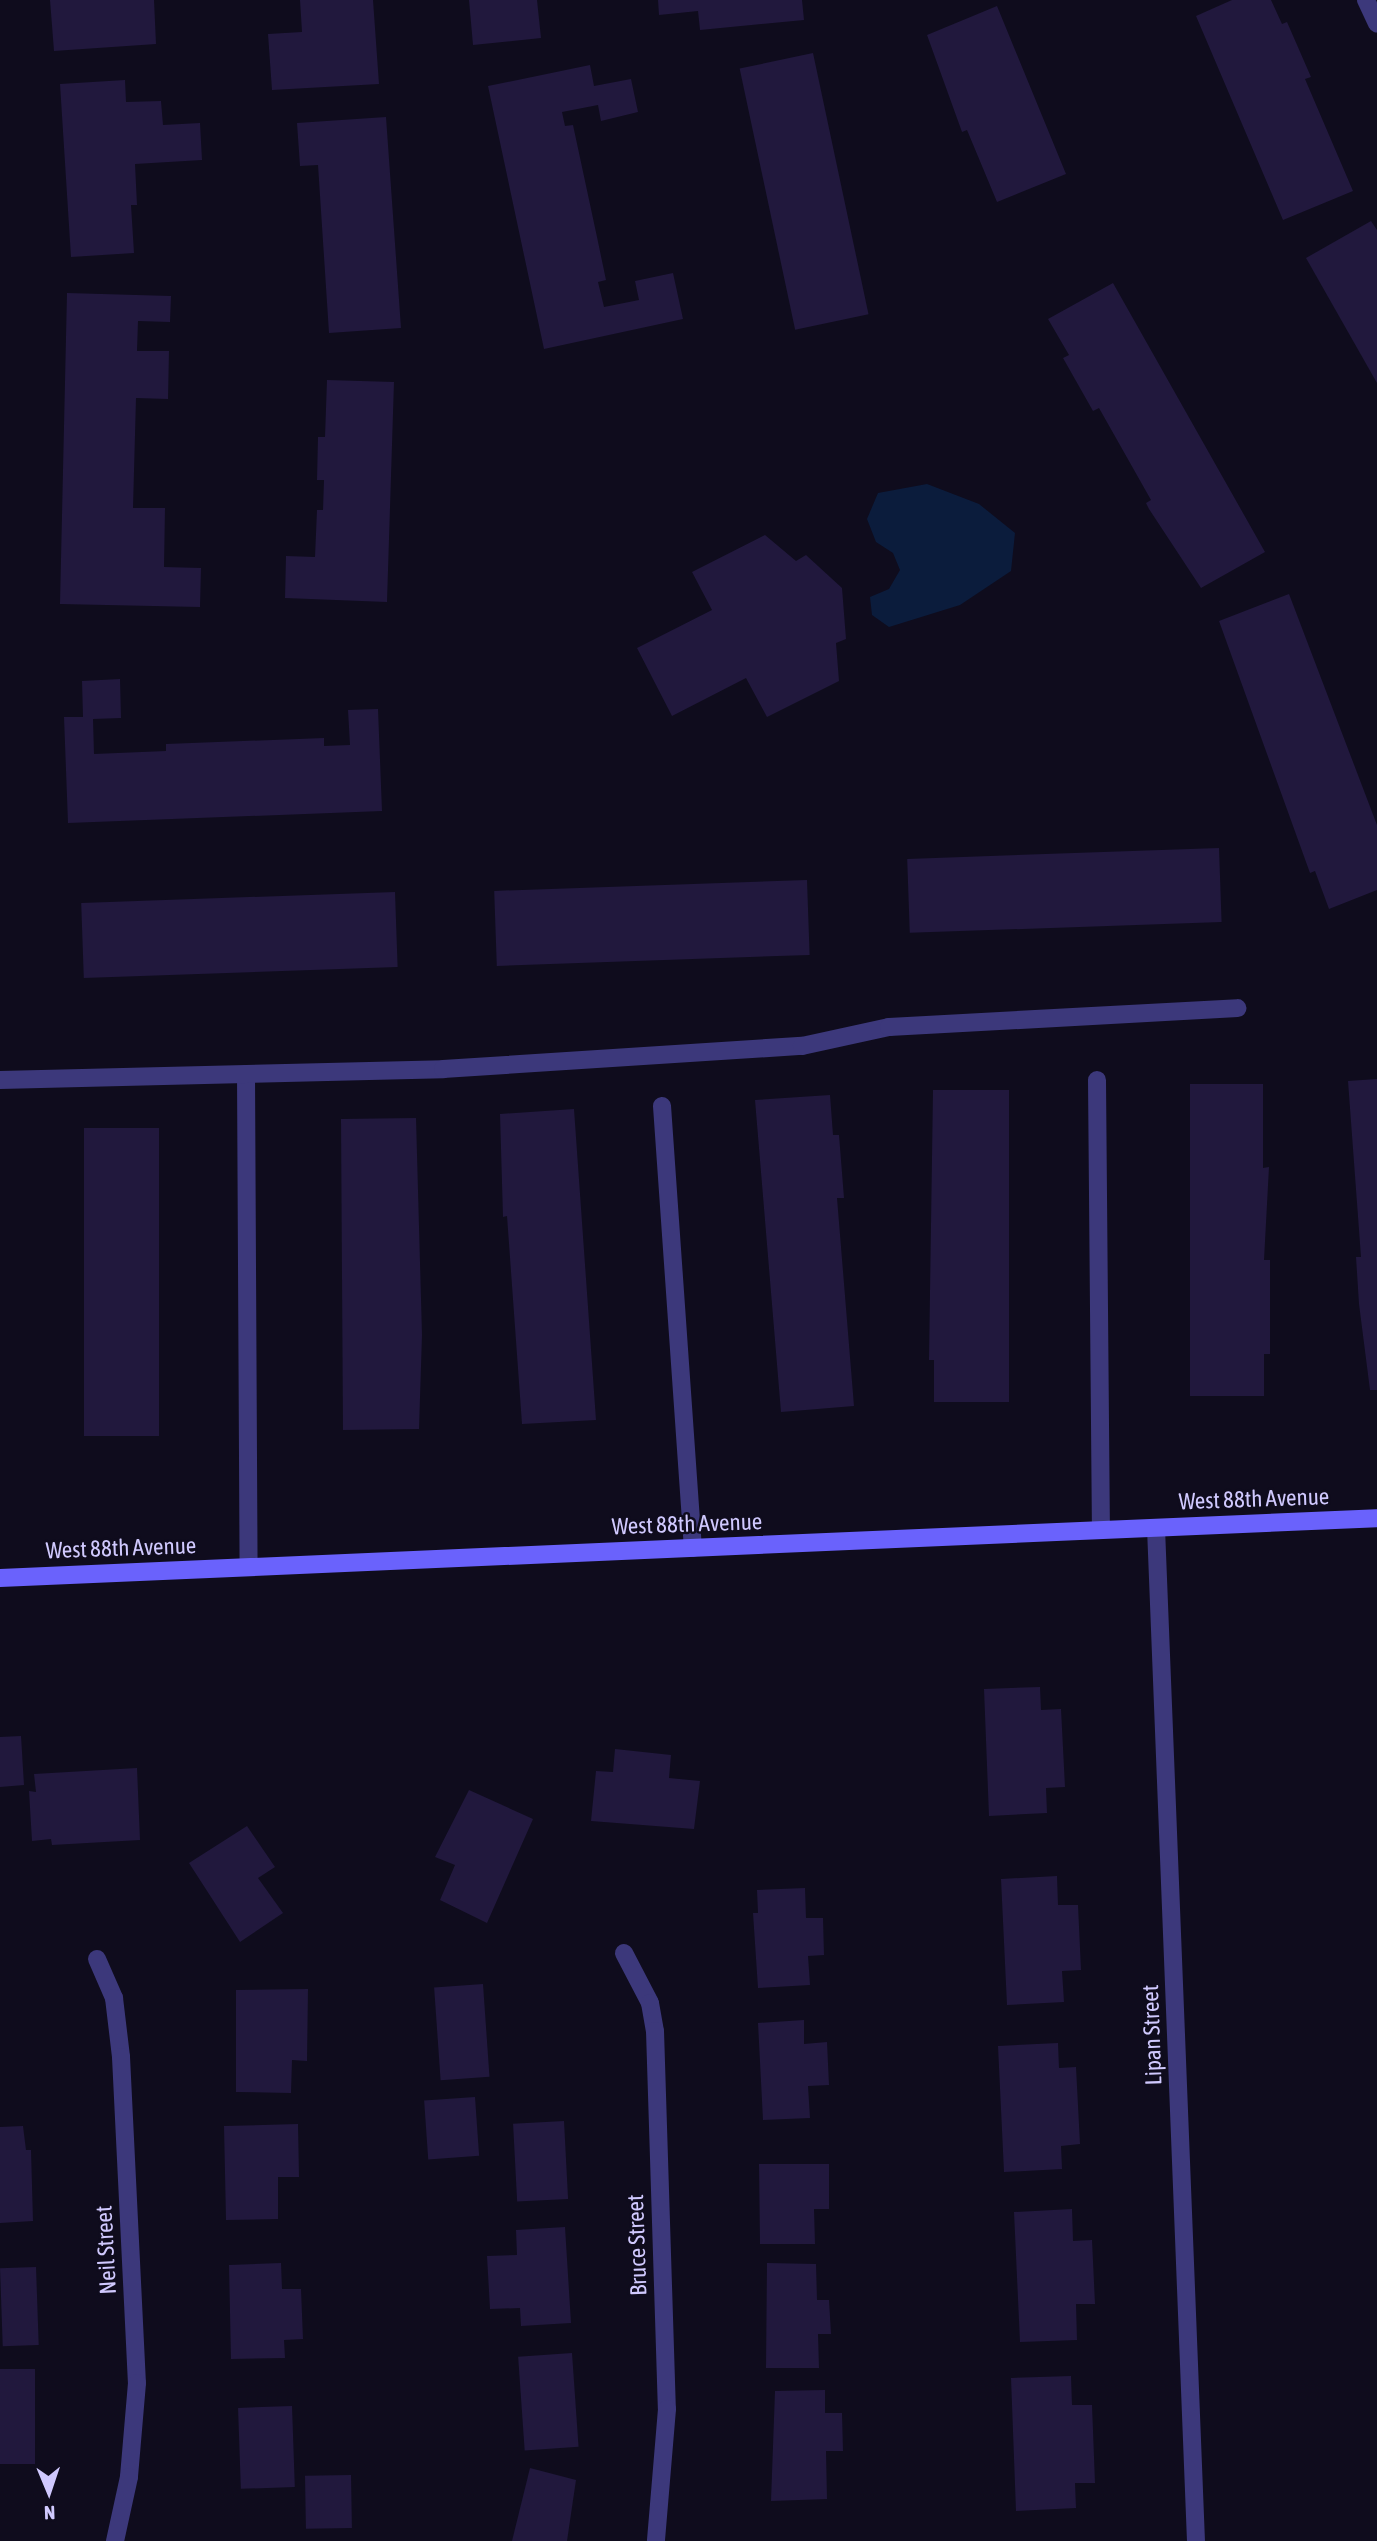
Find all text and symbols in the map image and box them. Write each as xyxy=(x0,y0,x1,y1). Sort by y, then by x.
street label: West 88th Avenue xyxy=(1178,1483,1330,1515)
street label: West 88th Avenue xyxy=(611,1508,763,1540)
street label: West 88th Avenue xyxy=(45,1532,197,1564)
street label: Lipan Street xyxy=(1136,1984,1168,2086)
street label: Bruce Street xyxy=(621,2194,653,2296)
street label: Neil Street xyxy=(90,2205,122,2295)
north arrow xyxy=(14,2457,84,2527)
text: N xyxy=(44,2502,56,2524)

